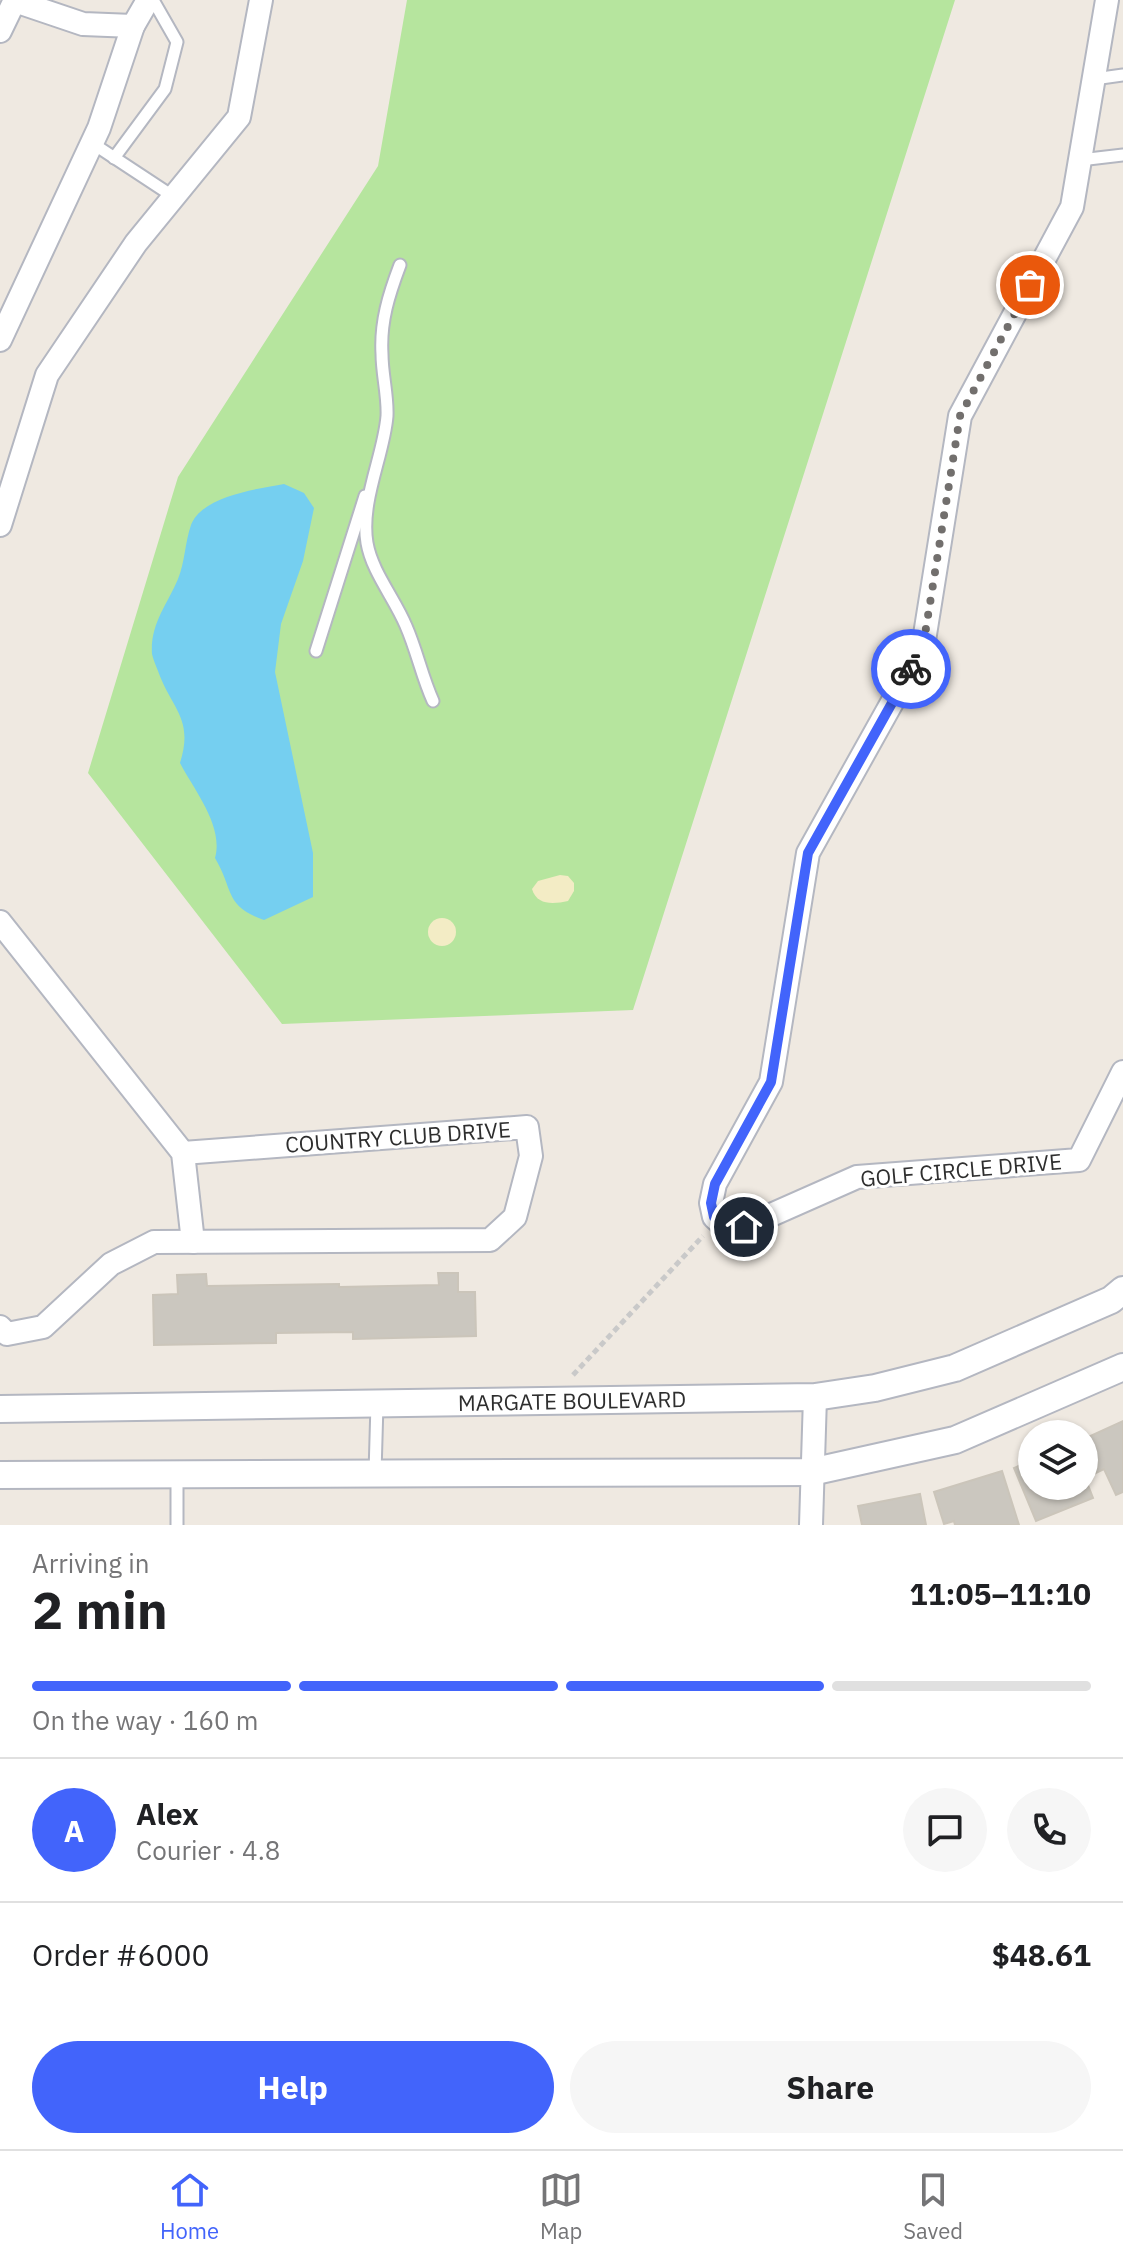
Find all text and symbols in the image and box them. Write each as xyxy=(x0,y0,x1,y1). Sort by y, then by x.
pin xyxy=(996,251,1064,319)
icon: bag xyxy=(1008,263,1052,307)
courier xyxy=(871,629,951,709)
icon: bike xyxy=(889,647,933,691)
street label: COUNTRY CLUB DRIVE xyxy=(284,1114,512,1159)
street label: GOLF CIRCLE DRIVE xyxy=(859,1146,1063,1193)
pin xyxy=(710,1193,778,1261)
icon: home xyxy=(722,1205,766,1249)
street label: MARGATE BOULEVARD xyxy=(458,1384,686,1417)
map controls xyxy=(1018,1420,1098,1500)
button: layers xyxy=(1018,1420,1098,1500)
text: Arriving in xyxy=(32,1546,149,1580)
text: 11:05–11:10 xyxy=(910,1574,1091,1613)
text: 2 min xyxy=(32,1576,168,1643)
text: On the way · 160 m xyxy=(32,1703,258,1737)
button: chat xyxy=(903,1788,987,1872)
button: phone xyxy=(1007,1788,1091,1872)
text: Alex xyxy=(136,1794,199,1833)
text: A xyxy=(64,1811,84,1850)
text: Courier · 4.8 xyxy=(136,1833,280,1867)
text: Order #6000 xyxy=(32,1935,209,1974)
text: $48.61 xyxy=(992,1935,1091,1974)
button: Help xyxy=(32,2041,554,2133)
button: Share xyxy=(570,2041,1091,2133)
tab: Home xyxy=(160,2168,219,2245)
tab: Map xyxy=(539,2168,583,2245)
tab: Saved xyxy=(903,2168,963,2245)

